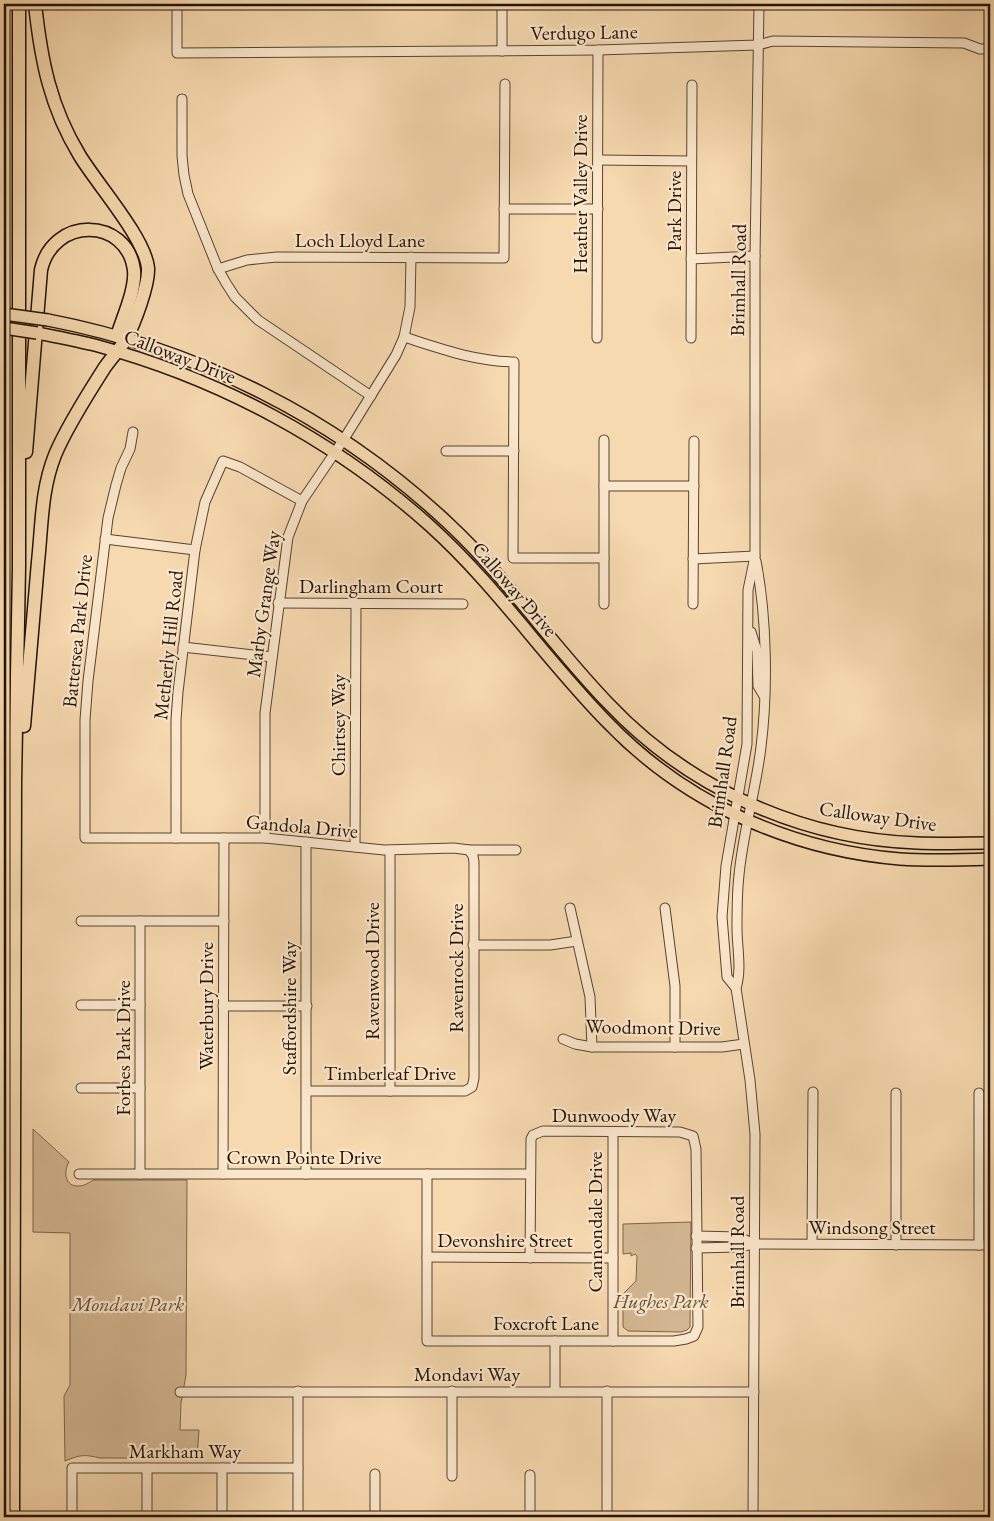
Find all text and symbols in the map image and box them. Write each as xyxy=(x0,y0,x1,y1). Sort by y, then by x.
street label: Verdugo Lane xyxy=(530,18,638,46)
street label: Heather Valley Drive xyxy=(567,114,593,274)
street label: Park Drive xyxy=(661,170,687,251)
street label: Brimhall Road xyxy=(724,223,752,337)
street label: Loch Lloyd Lane xyxy=(295,227,425,253)
street label: Calloway Drive xyxy=(120,323,240,389)
street label: Marby Grange Way xyxy=(240,529,286,679)
street label: Calloway Drive xyxy=(466,536,564,642)
street label: Battersea Park Drive xyxy=(56,553,98,709)
street label: Metherly Hill Road xyxy=(147,568,189,721)
street label: Darlingham Court xyxy=(299,573,444,599)
street label: Chirtsey Way xyxy=(325,674,351,776)
street label: Brimhall Road xyxy=(701,714,743,830)
street label: Calloway Drive xyxy=(818,795,938,837)
street label: Gandola Drive xyxy=(245,808,359,844)
street label: Ravenwood Drive xyxy=(359,902,385,1040)
street label: Ravenrock Drive xyxy=(443,903,469,1033)
street label: Staffordshire Way xyxy=(276,941,302,1075)
street label: Waterbury Drive xyxy=(193,942,219,1070)
street label: Forbes Park Drive xyxy=(110,980,136,1116)
street label: Woodmont Drive xyxy=(585,1013,721,1041)
street label: Timberleaf Drive xyxy=(324,1060,456,1086)
street label: Dunwoody Way xyxy=(552,1102,676,1128)
street label: Crown Pointe Drive xyxy=(227,1144,382,1170)
street label: Cannondale Drive xyxy=(582,1151,608,1293)
street label: Brimhall Road xyxy=(724,1195,750,1308)
street label: Windsong Street xyxy=(808,1214,936,1240)
street label: Devonshire Street xyxy=(437,1227,574,1253)
park label: Hughes Park xyxy=(612,1288,709,1314)
park label: Mondavi Park xyxy=(71,1291,184,1317)
street label: Foxcroft Lane xyxy=(493,1310,599,1336)
street label: Mondavi Way xyxy=(414,1361,520,1387)
street label: Markham Way xyxy=(129,1438,241,1464)

